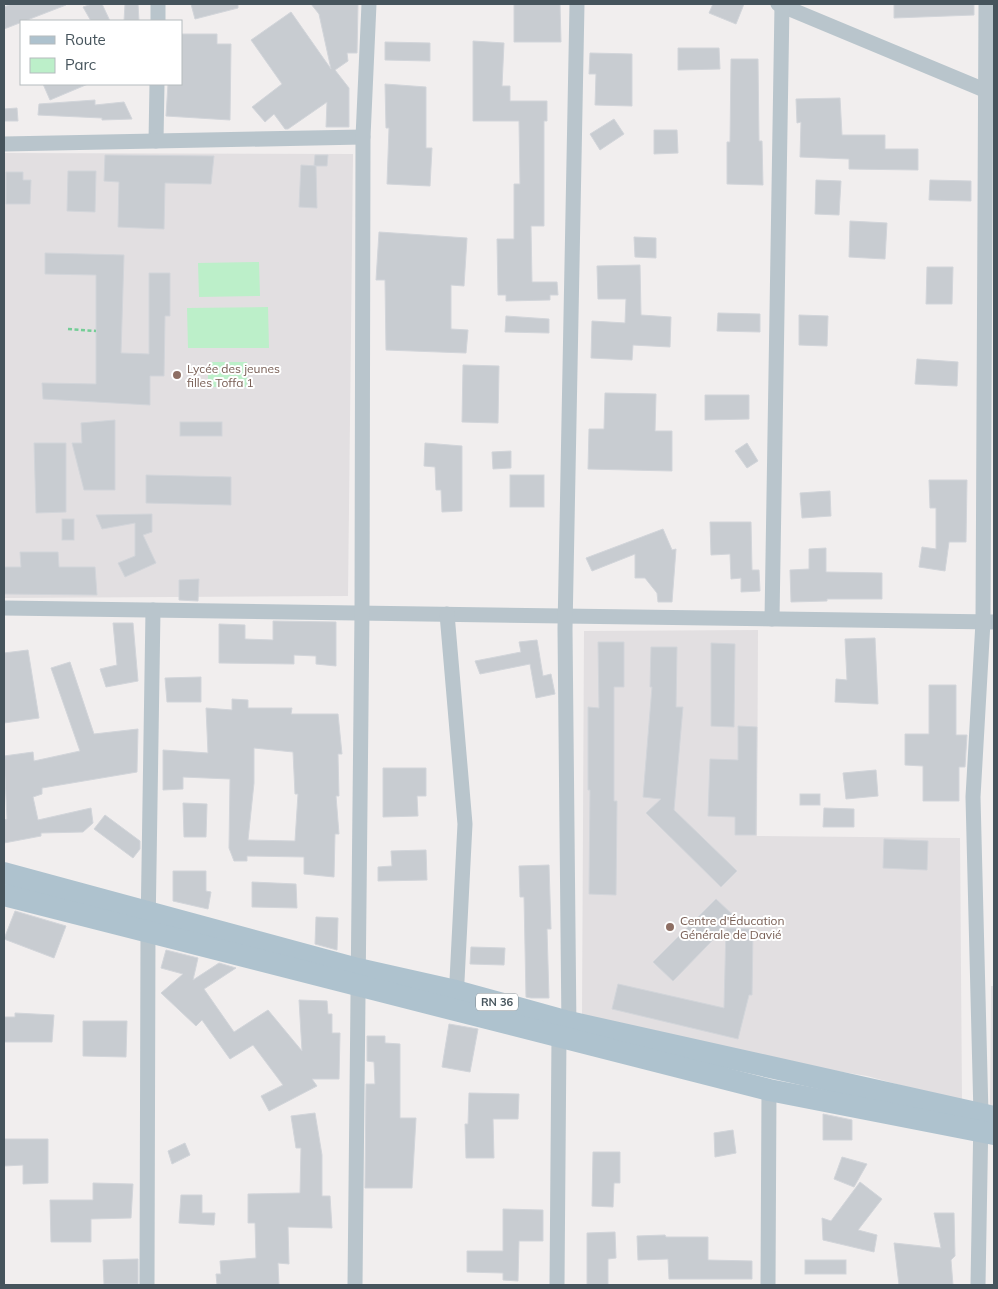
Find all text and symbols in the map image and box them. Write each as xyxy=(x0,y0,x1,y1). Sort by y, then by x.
legend xyxy=(20,20,182,85)
text: Route xyxy=(65,30,106,49)
text: Parc xyxy=(65,55,96,74)
place label: Lycée des jeunes filles Toffa 1 xyxy=(187,361,280,390)
marker: Lycée des jeunes filles Toffa 1 xyxy=(171,369,183,381)
place label: Centre d'Éducation Générale de Davié xyxy=(680,913,785,942)
marker: Centre d'Éducation Générale de Davié xyxy=(664,921,676,933)
road number: RN 36 xyxy=(476,994,518,1010)

